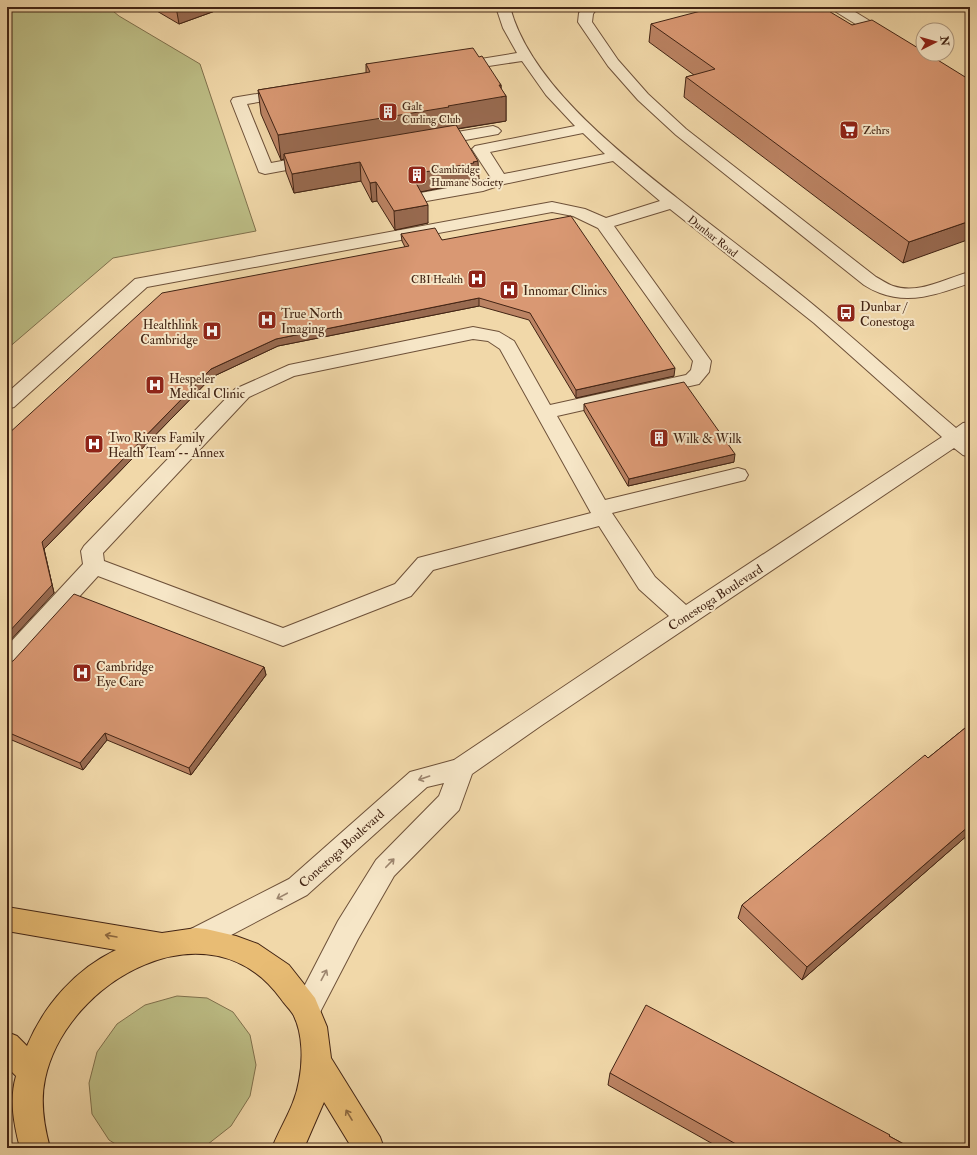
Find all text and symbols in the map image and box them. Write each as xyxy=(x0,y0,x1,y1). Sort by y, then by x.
north arrow xyxy=(915,22,955,62)
text: N xyxy=(937,34,952,48)
place label: Galt Curling Club xyxy=(402,100,461,126)
building icon: Galt Curling Club xyxy=(377,101,399,123)
supermarket icon: Zehrs xyxy=(838,119,860,141)
place label: Zehrs xyxy=(863,124,890,137)
place label: Cambridge Humane Society xyxy=(431,163,503,190)
building icon: Cambridge Humane Society xyxy=(406,164,428,186)
street label: Dunbar Road xyxy=(685,213,741,260)
hospital icon: CBI Health xyxy=(466,268,488,290)
place label: CBI Health xyxy=(411,273,463,286)
hospital icon: Innomar Clinics xyxy=(498,279,520,301)
place label: Innomar Clinics xyxy=(523,283,608,299)
place label: Dunbar / Conestoga xyxy=(860,299,915,330)
bus stop icon: Dunbar / Conestoga xyxy=(835,302,857,324)
place label: True North Imaging xyxy=(281,306,343,337)
hospital icon: True North Imaging xyxy=(256,309,278,331)
place label: Healthlink Cambridge xyxy=(140,317,199,348)
hospital icon: Healthlink Cambridge xyxy=(201,320,223,342)
place label: Hespeler Medical Clinic xyxy=(169,371,245,402)
hospital icon: Hespeler Medical Clinic xyxy=(144,374,166,396)
building icon: Wilk & Wilk xyxy=(648,427,670,449)
place label: Two Rivers Family Health Team -- Annex xyxy=(108,430,225,461)
place label: Wilk & Wilk xyxy=(672,431,743,447)
hospital icon: Two Rivers Family Health Team -- Annex xyxy=(83,433,105,455)
street label: Conestoga Boulevard xyxy=(665,561,766,634)
place label: Cambridge Eye Care xyxy=(96,659,154,691)
hospital icon: Cambridge Eye Care xyxy=(71,662,93,684)
one-way arrow xyxy=(417,775,430,782)
street label: Conestoga Boulevard xyxy=(296,806,388,891)
one-way arrow xyxy=(385,858,394,868)
one-way arrow xyxy=(276,893,288,901)
one-way arrow xyxy=(105,932,118,940)
one-way arrow xyxy=(321,970,328,982)
one-way arrow xyxy=(344,1109,352,1121)

